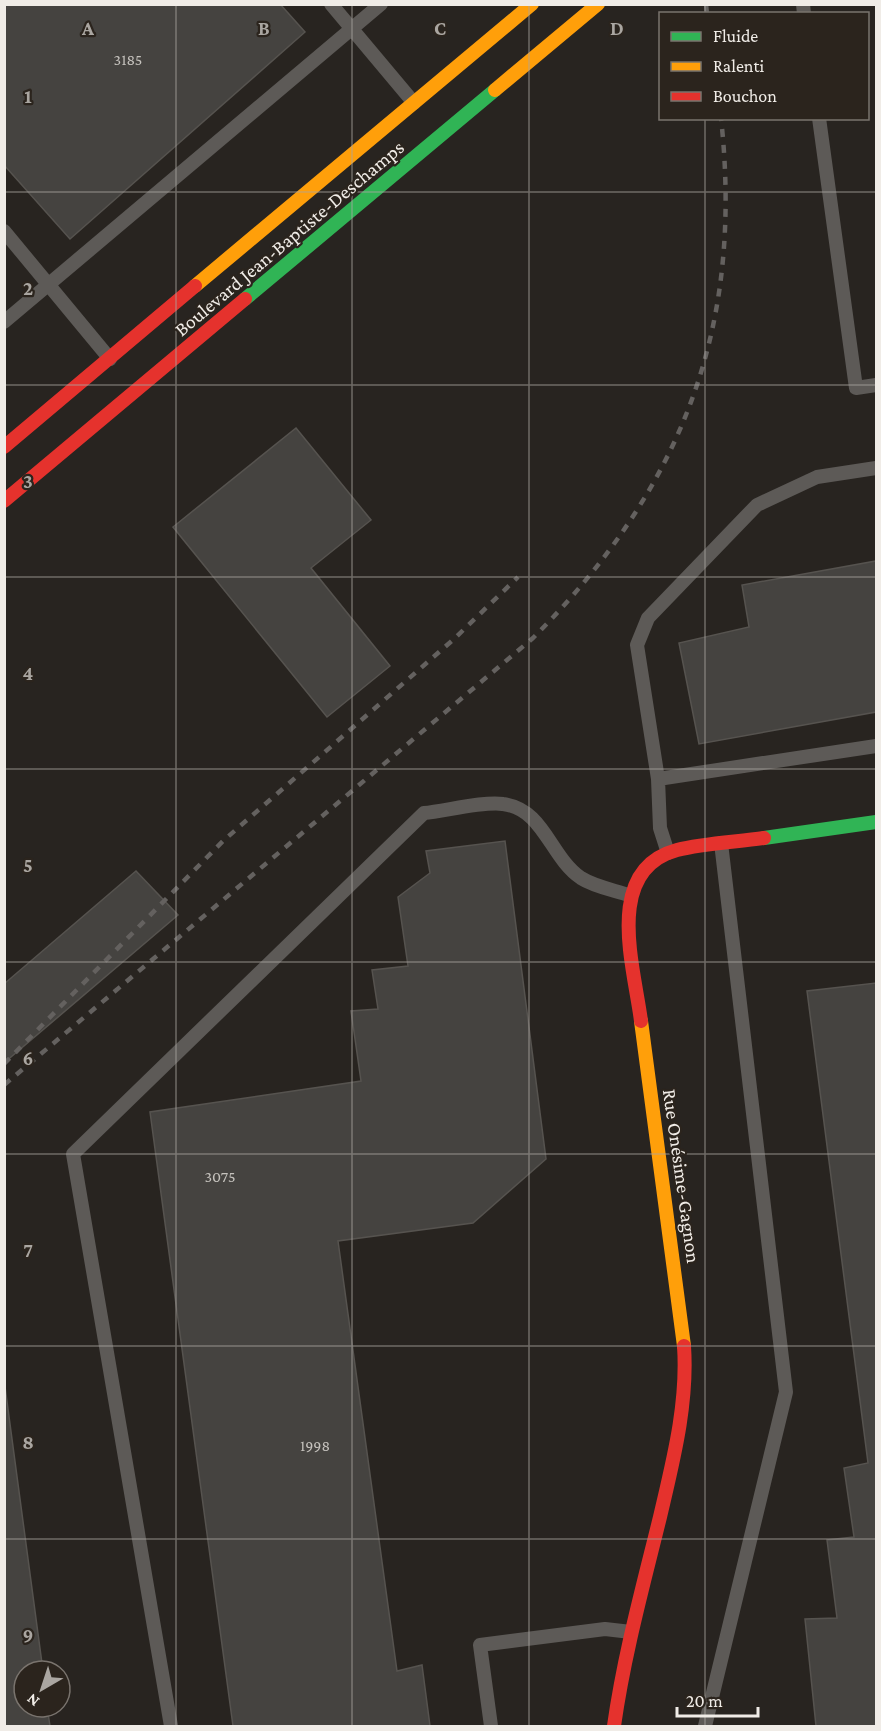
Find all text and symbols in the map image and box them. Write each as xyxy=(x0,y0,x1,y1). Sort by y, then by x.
legend xyxy=(659,12,869,120)
text: A xyxy=(81,17,95,39)
text: B xyxy=(258,17,270,39)
text: C xyxy=(434,17,446,39)
text: D xyxy=(610,17,624,39)
text: Fluide xyxy=(713,26,758,46)
house number: 3185 xyxy=(114,51,142,68)
text: Ralenti xyxy=(713,56,764,76)
text: 1 xyxy=(24,85,32,107)
text: Bouchon xyxy=(713,86,777,106)
street label: Boulevard Jean-Baptiste-Deschamps xyxy=(170,135,409,341)
text: 2 xyxy=(23,277,33,299)
text: 3 xyxy=(23,470,33,492)
text: 4 xyxy=(23,662,34,684)
text: 5 xyxy=(23,854,33,876)
text: 6 xyxy=(23,1047,33,1069)
street label: Rue Onésime-Gagnon xyxy=(658,1088,705,1265)
house number: 3075 xyxy=(204,1168,236,1185)
text: 7 xyxy=(23,1239,33,1261)
text: 8 xyxy=(22,1431,34,1453)
house number: 1998 xyxy=(300,1437,330,1454)
text: 9 xyxy=(23,1624,33,1646)
north arrow xyxy=(12,1659,72,1719)
scale bar xyxy=(677,1680,758,1718)
text: N xyxy=(23,1690,42,1710)
text: 20 m xyxy=(686,1691,723,1711)

